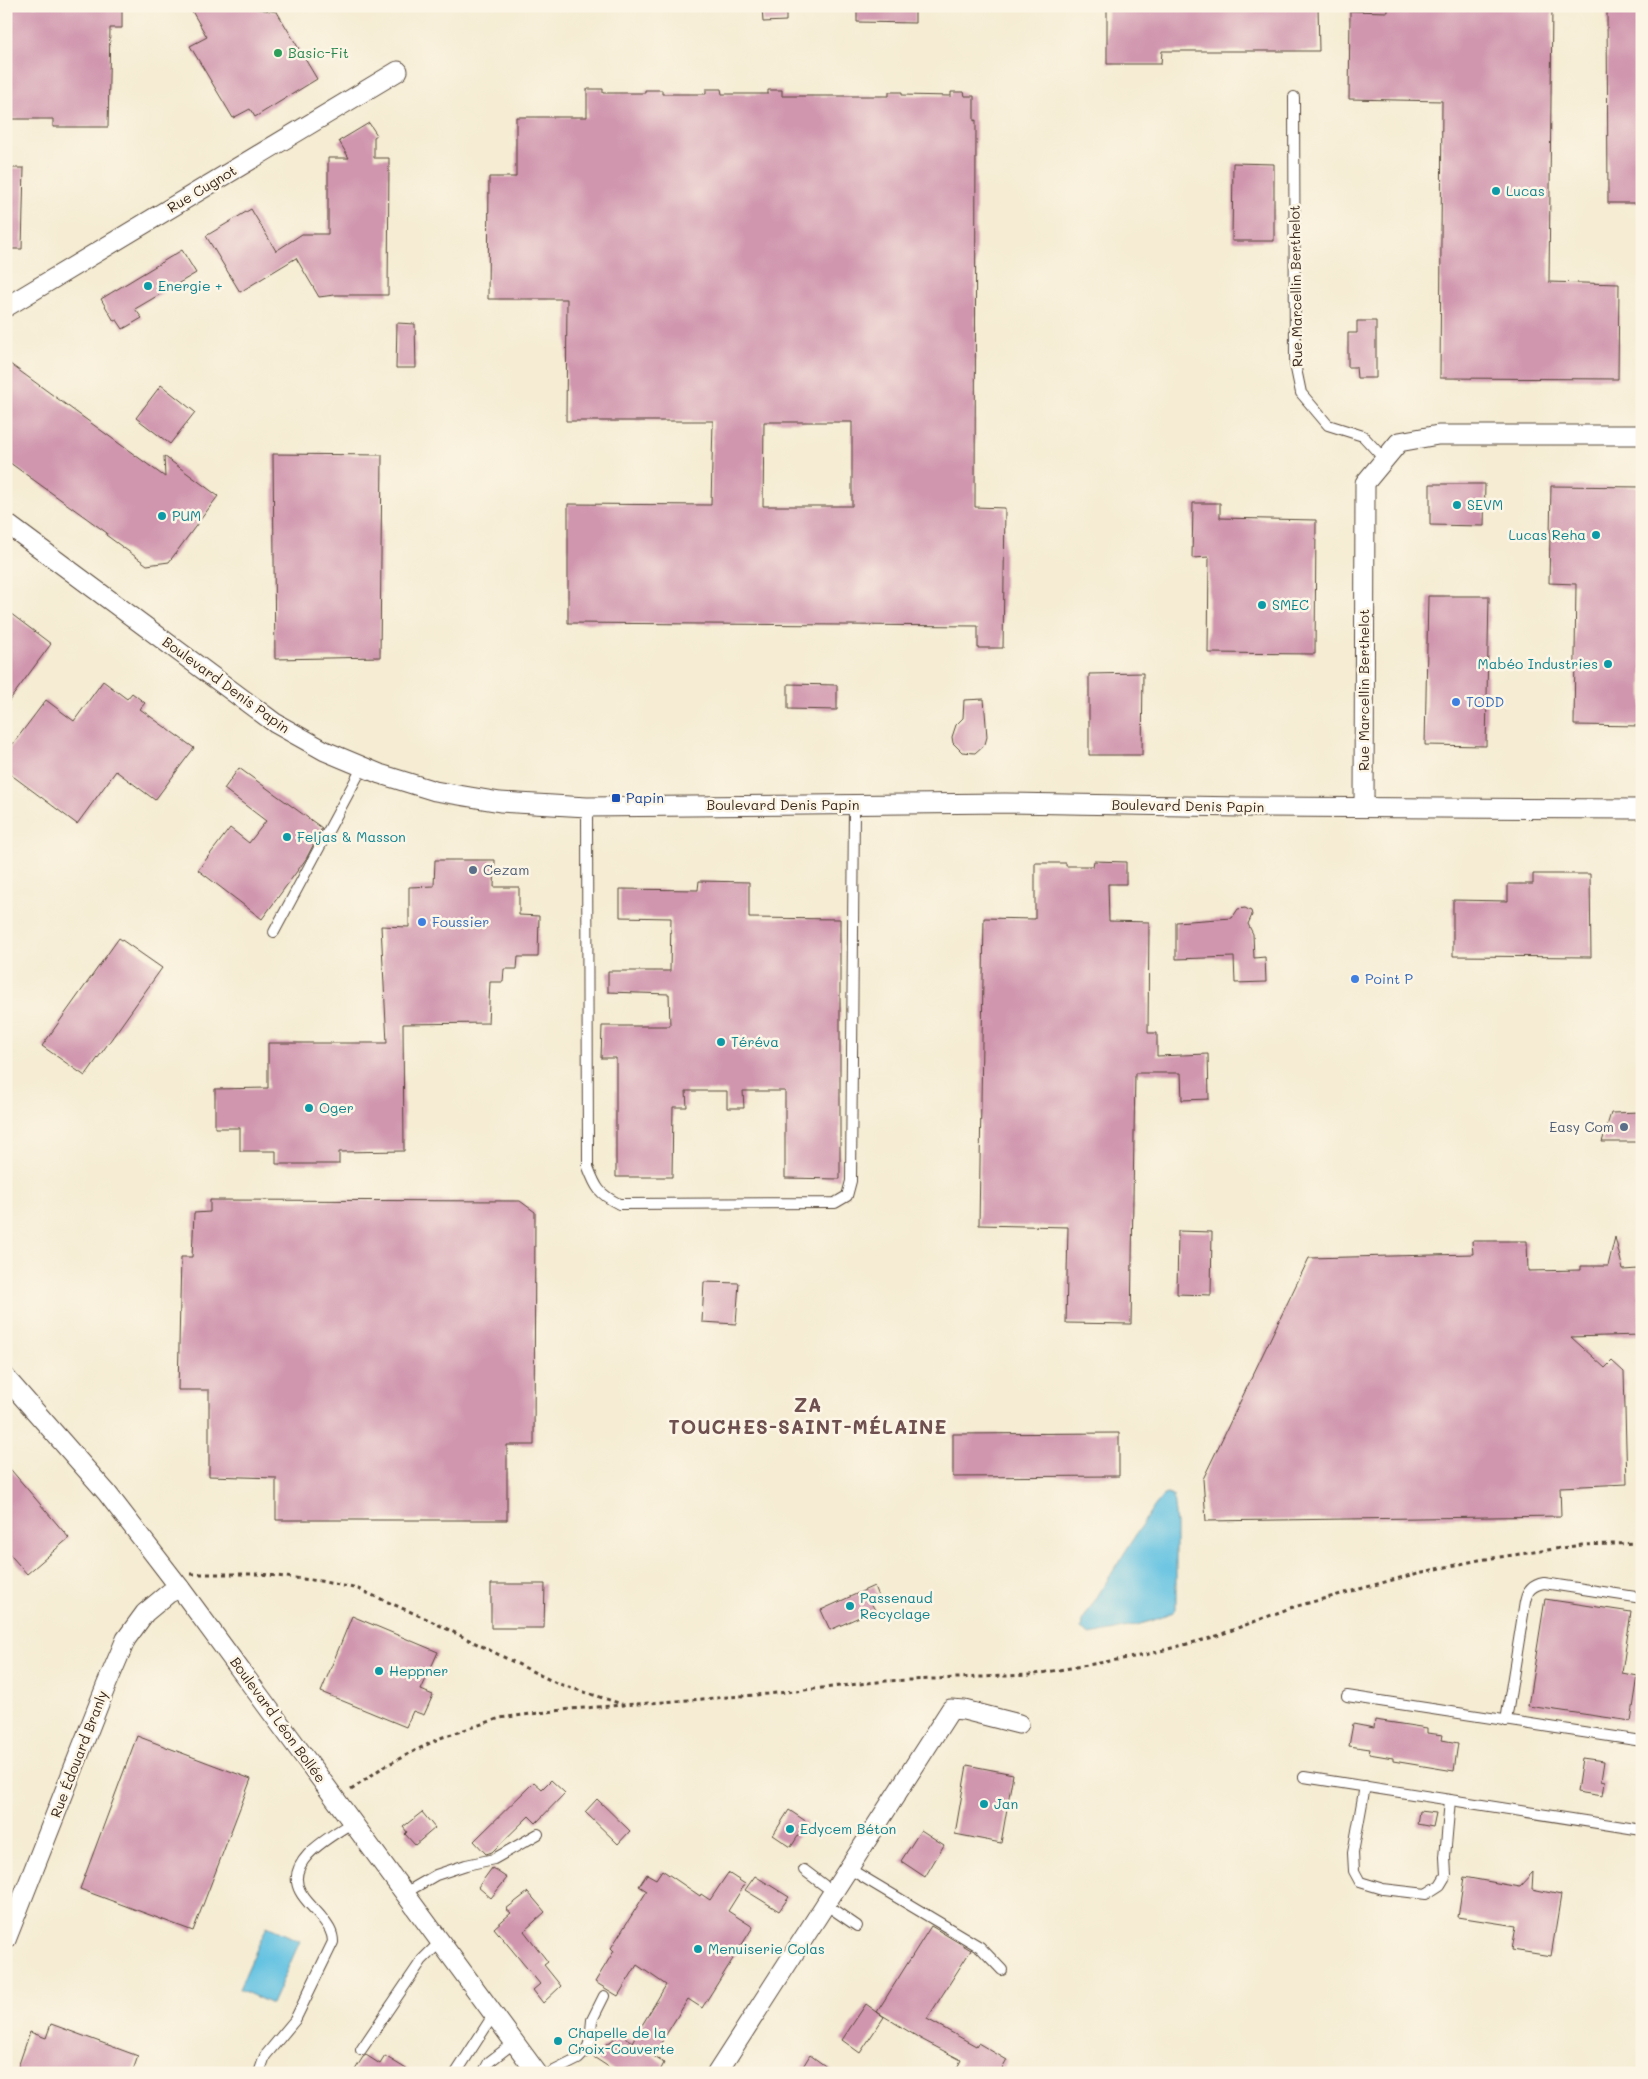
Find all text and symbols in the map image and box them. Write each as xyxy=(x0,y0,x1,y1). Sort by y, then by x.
place label: Basic-Fit xyxy=(288,43,349,62)
marker: Basic-Fit xyxy=(272,47,284,59)
street label: Rue Cugnot xyxy=(164,160,240,217)
place label: Lucas xyxy=(1506,181,1545,200)
marker: Lucas xyxy=(1490,185,1502,197)
street label: Rue Marcellin Berthelot xyxy=(1285,205,1306,367)
place label: Energie + xyxy=(158,276,223,295)
marker: Energie + xyxy=(142,280,154,292)
place label: SEVM xyxy=(1467,495,1503,514)
marker: SEVM xyxy=(1451,499,1463,511)
place label: PUM xyxy=(172,506,201,525)
marker: PUM xyxy=(156,510,168,522)
place label: Lucas Reha xyxy=(1508,525,1586,544)
marker: Lucas Reha xyxy=(1590,529,1602,541)
place label: SMEC xyxy=(1272,595,1309,614)
marker: SMEC xyxy=(1256,599,1268,611)
street label: Rue Marcellin Berthelot xyxy=(1354,609,1373,771)
street label: Boulevard Denis Papin xyxy=(159,632,294,737)
place label: Mabéo Industries xyxy=(1478,654,1598,673)
marker: Mabéo Industries xyxy=(1602,658,1614,670)
place label: TODD xyxy=(1466,692,1504,711)
marker: TODD xyxy=(1450,696,1462,708)
place label: Papin xyxy=(626,788,664,807)
marker: Papin xyxy=(610,792,622,804)
street label: Boulevard Denis Papin xyxy=(707,795,859,814)
street label: Boulevard Denis Papin xyxy=(1111,795,1265,816)
place label: Feljas & Masson xyxy=(297,827,406,846)
marker: Feljas & Masson xyxy=(281,831,293,843)
place label: Cezam xyxy=(483,860,529,879)
marker: Cezam xyxy=(467,864,479,876)
place label: Foussier xyxy=(432,912,489,931)
marker: Foussier xyxy=(416,916,428,928)
place label: Point P xyxy=(1365,969,1414,988)
marker: Point P xyxy=(1349,973,1361,985)
place label: Téréva xyxy=(731,1032,779,1051)
marker: Téréva xyxy=(715,1036,727,1048)
place label: Oger xyxy=(319,1098,354,1117)
marker: Oger xyxy=(303,1102,315,1114)
place label: Easy Com xyxy=(1549,1117,1614,1136)
marker: Easy Com xyxy=(1618,1121,1630,1133)
district label: ZA TOUCHES-SAINT-MÉLAINE xyxy=(668,1392,948,1439)
place label: Passenaud Recyclage xyxy=(860,1588,933,1623)
marker: Passenaud Recyclage xyxy=(844,1600,856,1612)
street label: Boulevard Léon Bollée xyxy=(226,1653,331,1786)
place label: Heppner xyxy=(389,1661,448,1680)
marker: Heppner xyxy=(373,1665,385,1677)
street label: Rue Édouard Branly xyxy=(46,1688,112,1820)
place label: Jan xyxy=(994,1794,1018,1813)
marker: Jan xyxy=(978,1798,990,1810)
place label: Edycem Béton xyxy=(800,1819,896,1838)
marker: Edycem Béton xyxy=(784,1823,796,1835)
place label: Menuiserie Colas xyxy=(708,1939,825,1958)
marker: Menuiserie Colas xyxy=(692,1943,704,1955)
place label: Chapelle de la Croix-Couverte xyxy=(568,2023,675,2058)
marker: Chapelle de la Croix-Couverte xyxy=(552,2035,564,2047)

